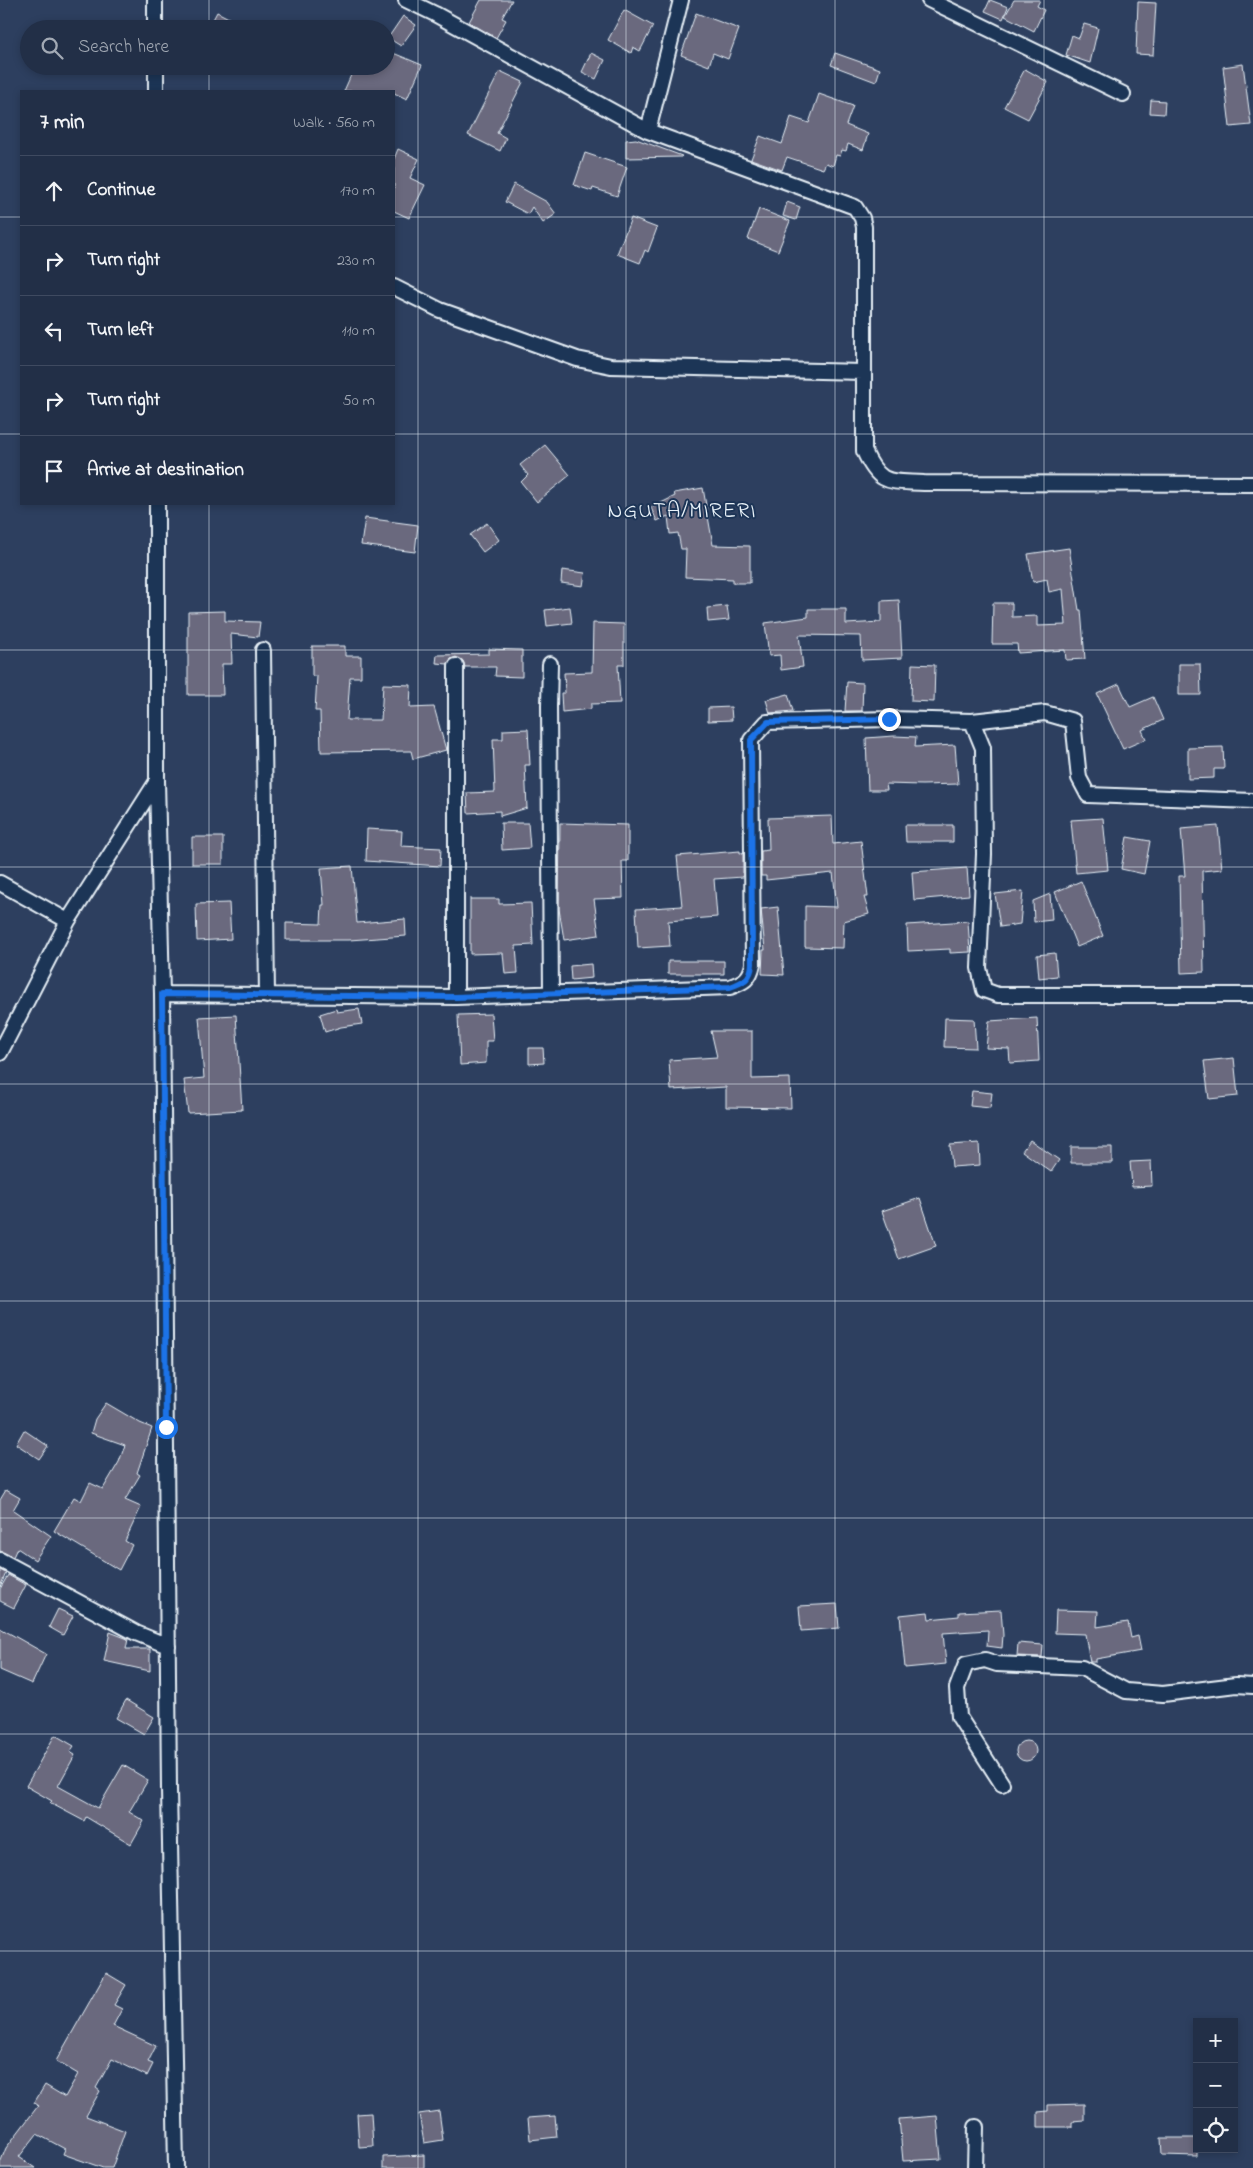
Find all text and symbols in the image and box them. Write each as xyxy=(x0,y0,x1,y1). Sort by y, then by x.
search box xyxy=(20,20,395,75)
icon: search xyxy=(38,34,66,62)
text: Search here xyxy=(78,34,169,61)
text: 7 min xyxy=(40,108,84,138)
text: Walk · 560 m xyxy=(293,111,375,135)
icon: ahead xyxy=(40,177,68,205)
text: Continue xyxy=(87,177,155,204)
text: 170 m xyxy=(340,179,375,203)
icon: right xyxy=(40,247,68,275)
text: Turn right xyxy=(87,247,160,274)
text: 230 m xyxy=(337,249,375,273)
icon: left xyxy=(40,317,68,345)
text: Turn left xyxy=(87,317,154,344)
text: 110 m xyxy=(341,319,375,343)
icon: right xyxy=(40,387,68,415)
text: Turn right xyxy=(87,387,160,414)
text: 50 m xyxy=(343,389,375,413)
icon: arrive xyxy=(40,457,68,485)
text: Arrive at destination xyxy=(87,457,244,484)
district label: NGUTA/MIRERI xyxy=(608,496,756,528)
route end xyxy=(878,708,901,731)
route start xyxy=(155,1416,178,1439)
map controls xyxy=(1193,2018,1238,2153)
button: + xyxy=(1193,2018,1238,2063)
button: − xyxy=(1193,2063,1238,2108)
button: locate xyxy=(1193,2108,1238,2153)

